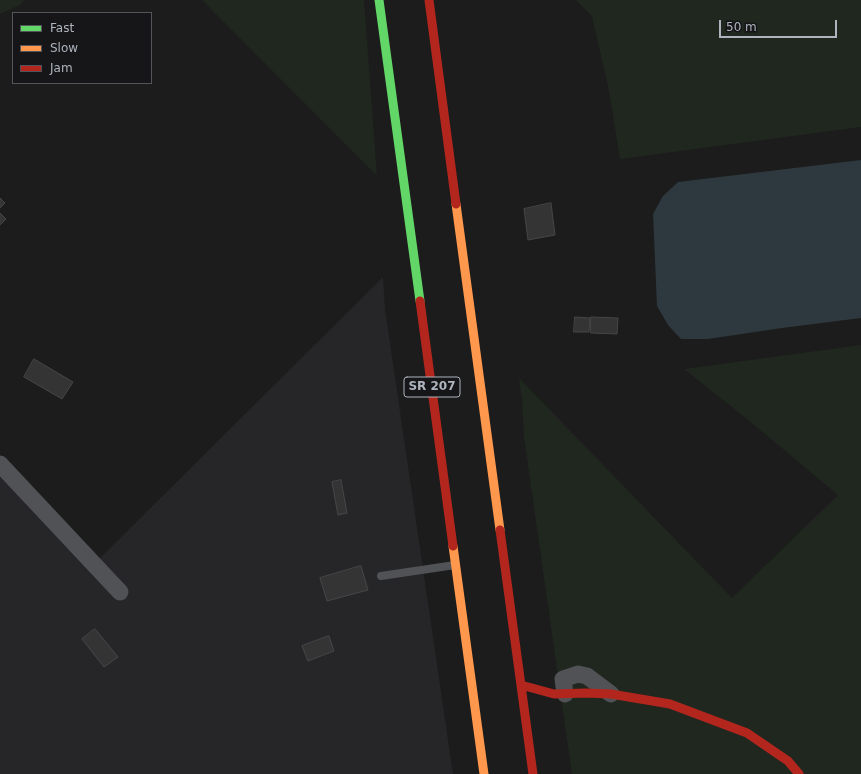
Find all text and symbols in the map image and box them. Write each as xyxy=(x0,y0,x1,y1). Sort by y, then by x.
legend xyxy=(12,12,152,84)
scale bar xyxy=(721,12,839,38)
text: 50 m xyxy=(726,20,757,34)
text: Fast xyxy=(50,21,74,35)
text: Slow xyxy=(50,41,78,55)
text: Jam xyxy=(50,61,73,75)
road number: SR 207 xyxy=(404,377,460,397)

